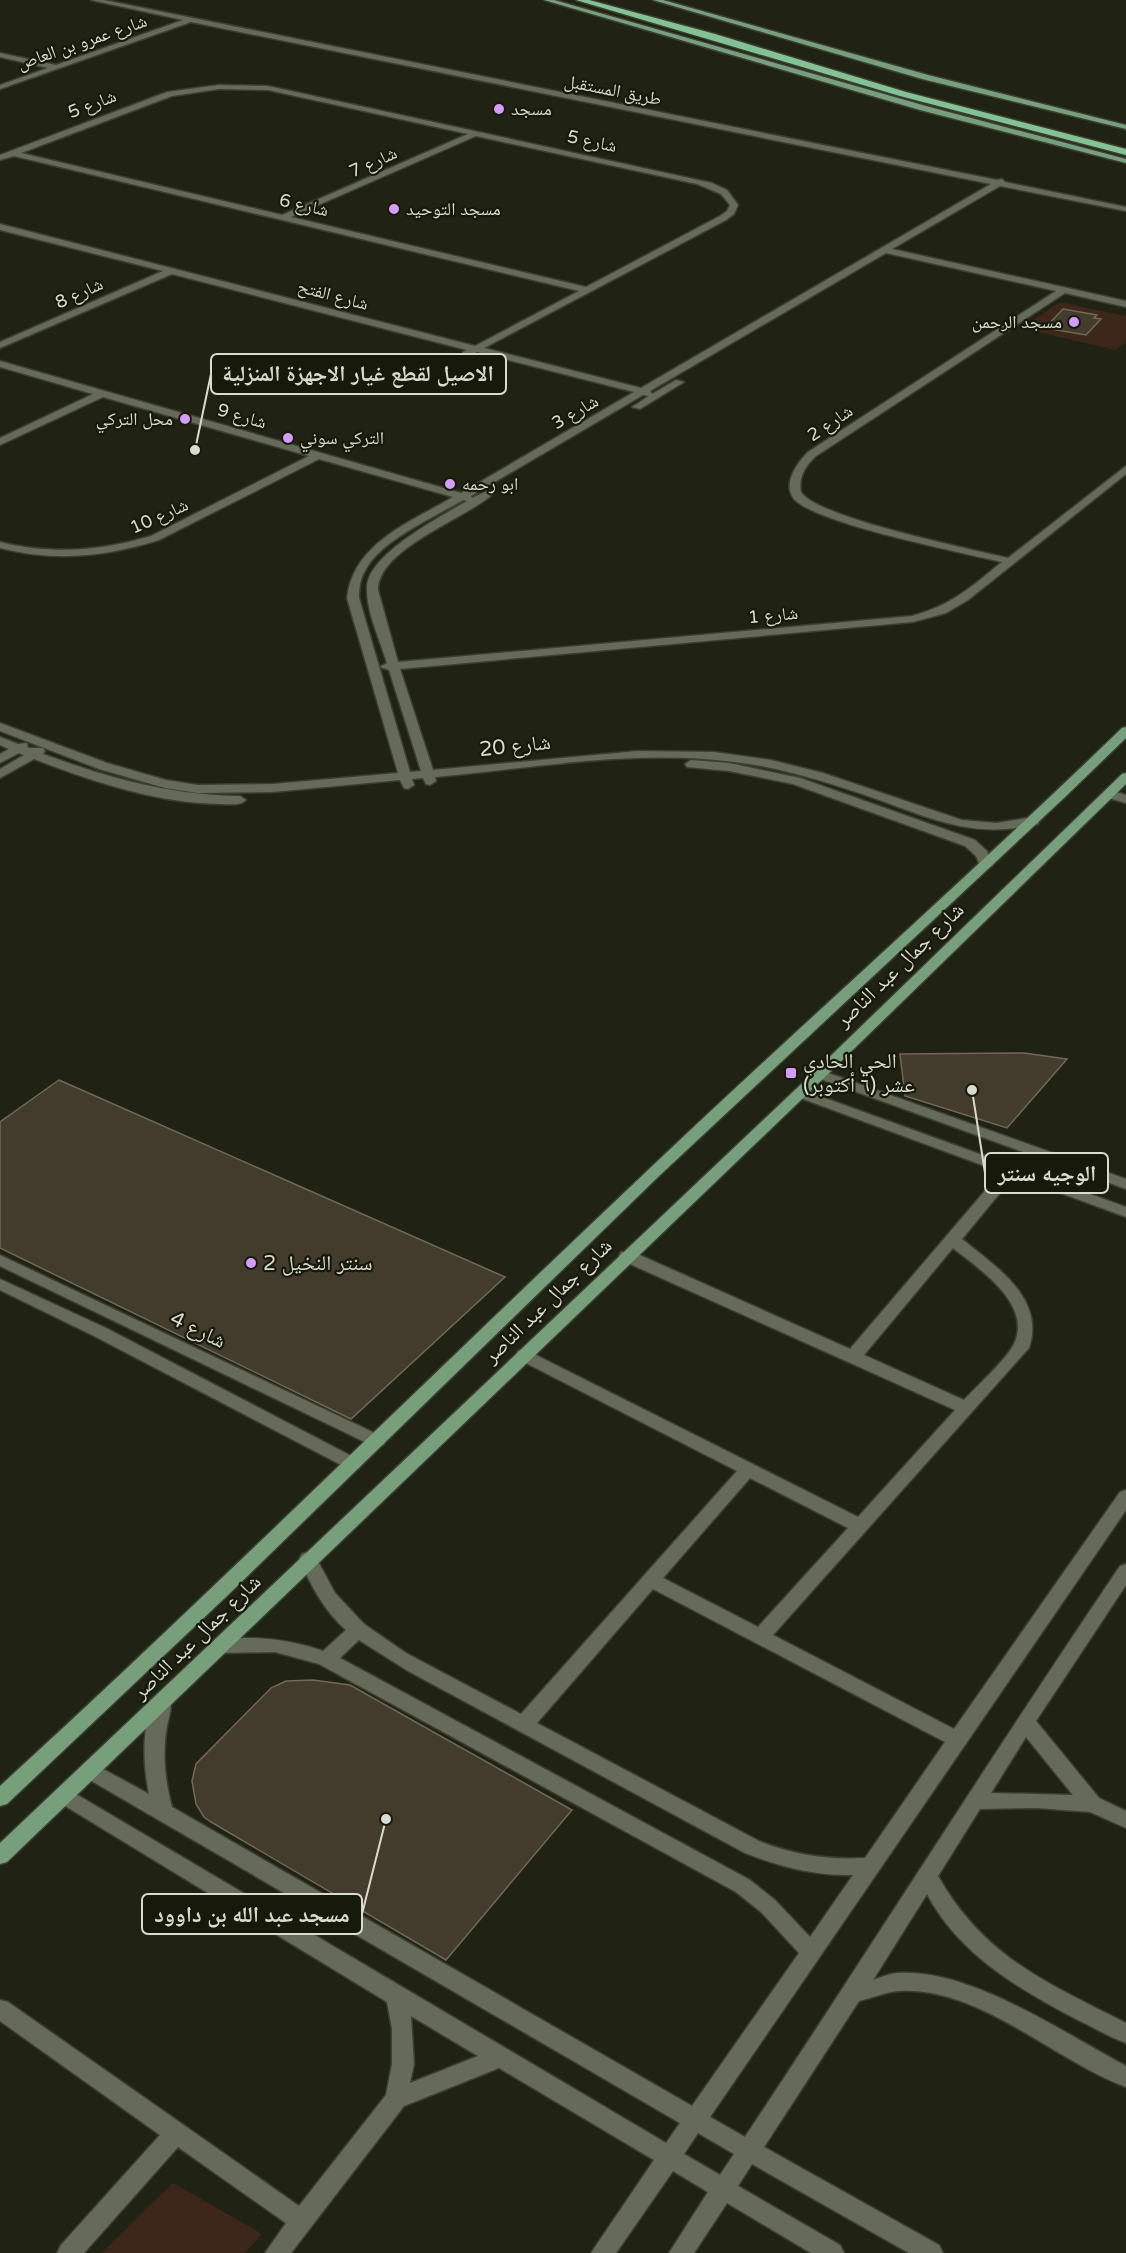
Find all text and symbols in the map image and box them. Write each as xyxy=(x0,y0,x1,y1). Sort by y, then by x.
street label: شارع عمرو بن العاص xyxy=(14,9,150,75)
street label: طريق المستقبل xyxy=(563,70,663,110)
street label: شارع 5 xyxy=(65,85,119,123)
place label: مسجد xyxy=(511,98,552,120)
marker: مسجد xyxy=(492,102,506,116)
street label: شارع 5 xyxy=(565,125,619,157)
street label: شارع 7 xyxy=(346,142,400,182)
street label: شارع 6 xyxy=(277,189,331,221)
place label: مسجد التوحيد xyxy=(406,198,501,220)
marker: مسجد التوحيد xyxy=(387,202,401,216)
street label: شارع 8 xyxy=(52,273,106,313)
street label: شارع الفتح xyxy=(295,275,371,316)
place label: مسجد الرحمن xyxy=(972,311,1062,333)
marker: مسجد الرحمن xyxy=(1067,315,1081,329)
callout: الاصيل لقطع غيار الاجهزة المنزلية xyxy=(211,354,506,394)
text: الاصيل لقطع غيار الاجهزة المنزلية xyxy=(222,361,494,388)
street label: شارع 3 xyxy=(548,390,602,434)
street label: شارع 9 xyxy=(215,399,269,433)
street label: شارع 2 xyxy=(803,400,857,446)
place label: محل التركي xyxy=(96,408,173,434)
marker: محل التركي xyxy=(178,412,192,426)
place label: التركي سوني xyxy=(300,427,384,453)
marker: التركي سوني xyxy=(281,431,295,445)
place label: ابو رحمه xyxy=(462,473,518,495)
marker: ابو رحمه xyxy=(443,477,457,491)
street label: شارع 10 xyxy=(126,493,192,539)
street label: شارع 1 xyxy=(747,602,799,628)
street label: شارع 20 xyxy=(478,730,552,762)
street label: شارع جمال عبد الناصر xyxy=(830,897,969,1033)
place label: الحي الحادي عشر (٦ أكتوبر) xyxy=(803,1049,915,1098)
marker: الحي الحادي عشر (٦ أكتوبر) xyxy=(784,1066,798,1080)
callout: الوجيه سنتر xyxy=(985,1153,1108,1193)
text: الوجيه سنتر xyxy=(997,1161,1096,1187)
street label: شارع جمال عبد الناصر xyxy=(478,1233,617,1369)
place label: سنتر النخيل 2 xyxy=(263,1251,373,1276)
marker: سنتر النخيل 2 xyxy=(244,1256,258,1270)
street label: شارع 4 xyxy=(166,1306,230,1354)
street label: شارع جمال عبد الناصر xyxy=(127,1569,266,1705)
callout: مسجد عبد الله بن داوود xyxy=(142,1894,362,1934)
text: مسجد عبد الله بن داوود xyxy=(154,1902,350,1928)

